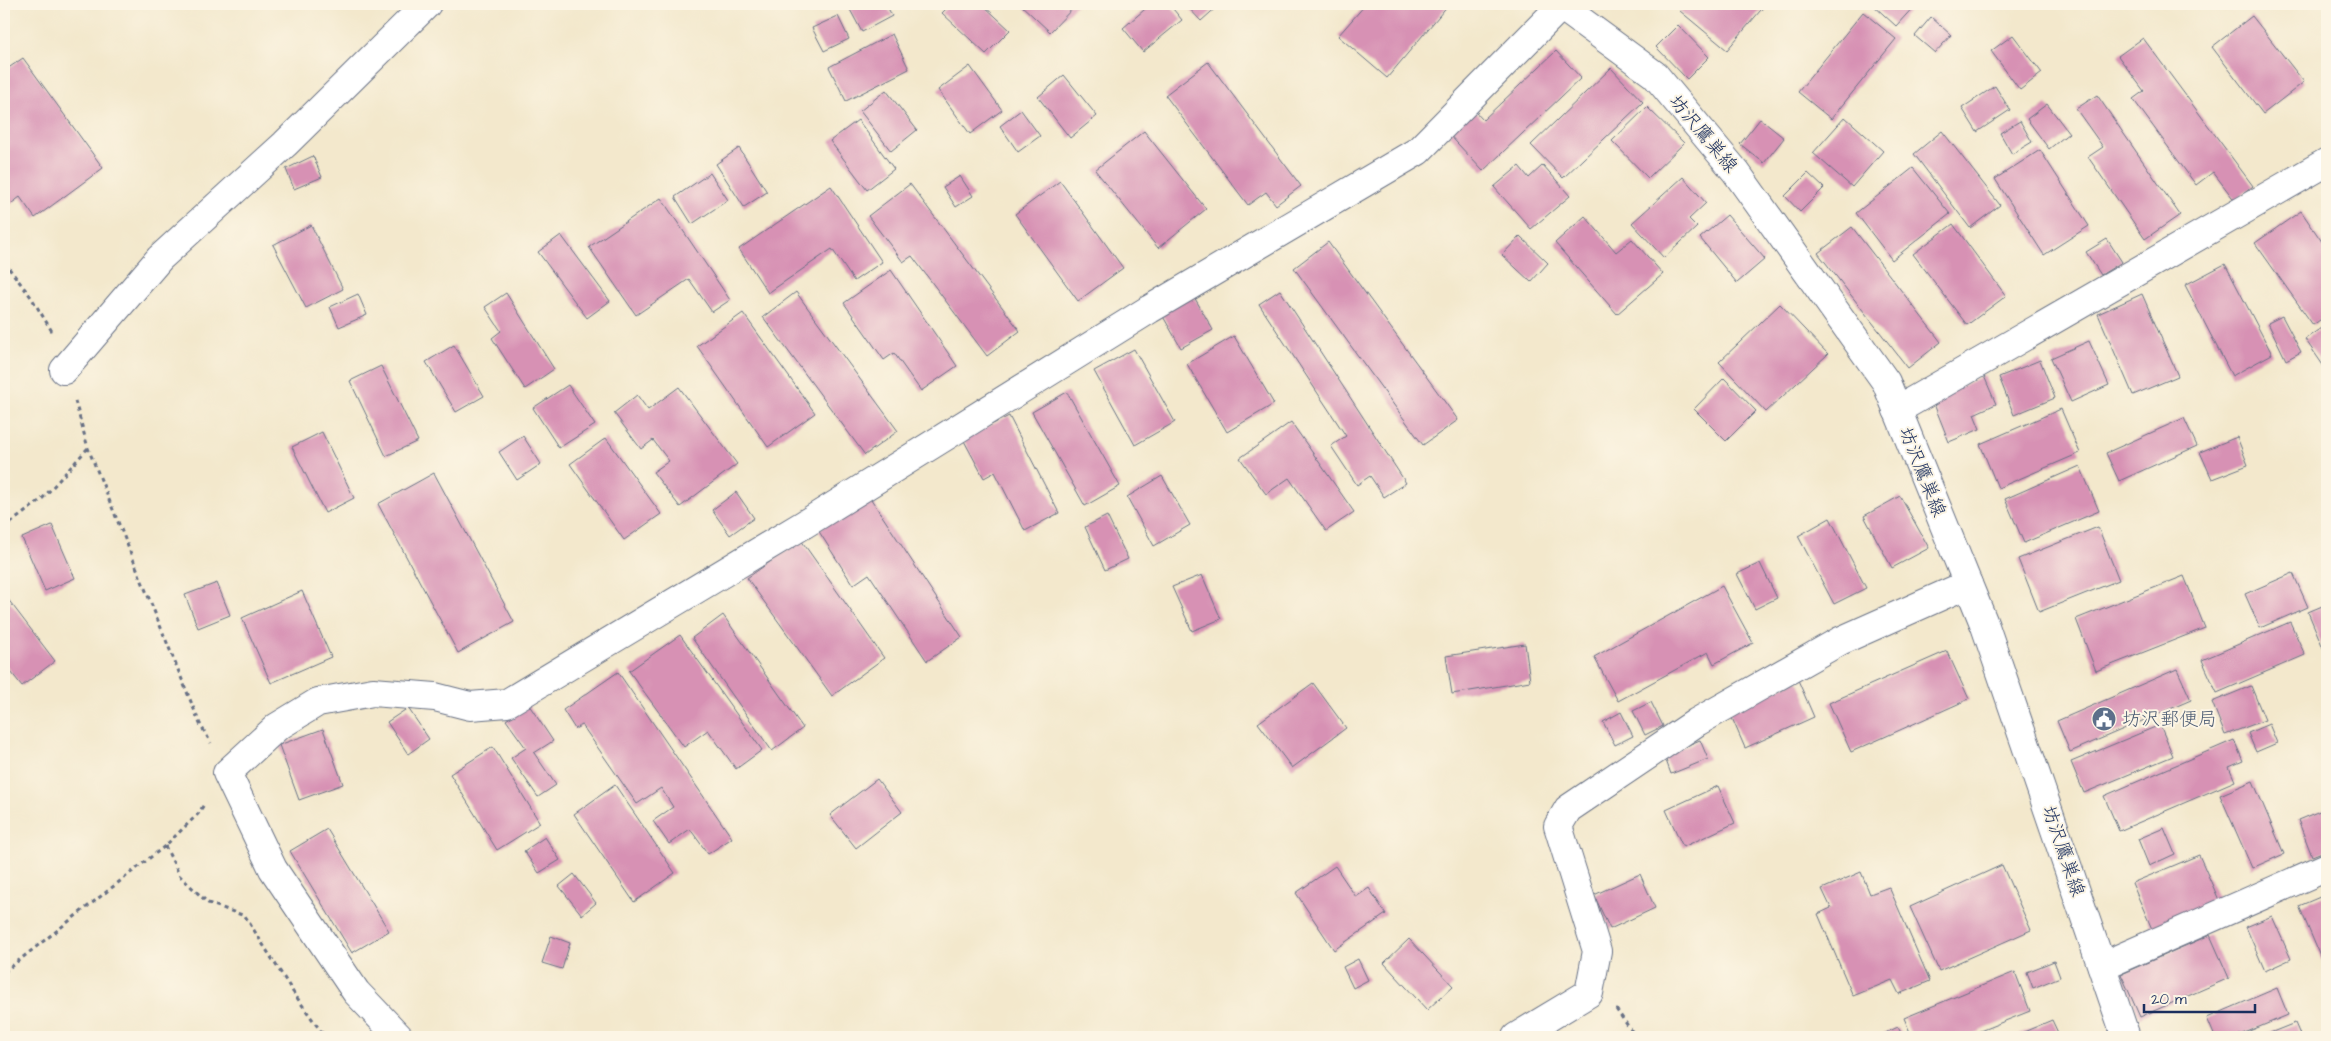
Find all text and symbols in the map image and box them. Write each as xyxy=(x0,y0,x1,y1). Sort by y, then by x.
street label: 坊沢鷹巣線 xyxy=(1662,89,1744,179)
street label: 坊沢鷹巣線 xyxy=(1892,423,1952,521)
public building icon: 坊沢郵便局 xyxy=(2091,706,2117,732)
place label: 坊沢郵便局 xyxy=(2122,706,2217,733)
street label: 坊沢鷹巣線 xyxy=(2035,802,2091,900)
scale bar xyxy=(2144,981,2255,1013)
text: 20 m xyxy=(2151,989,2187,1010)

